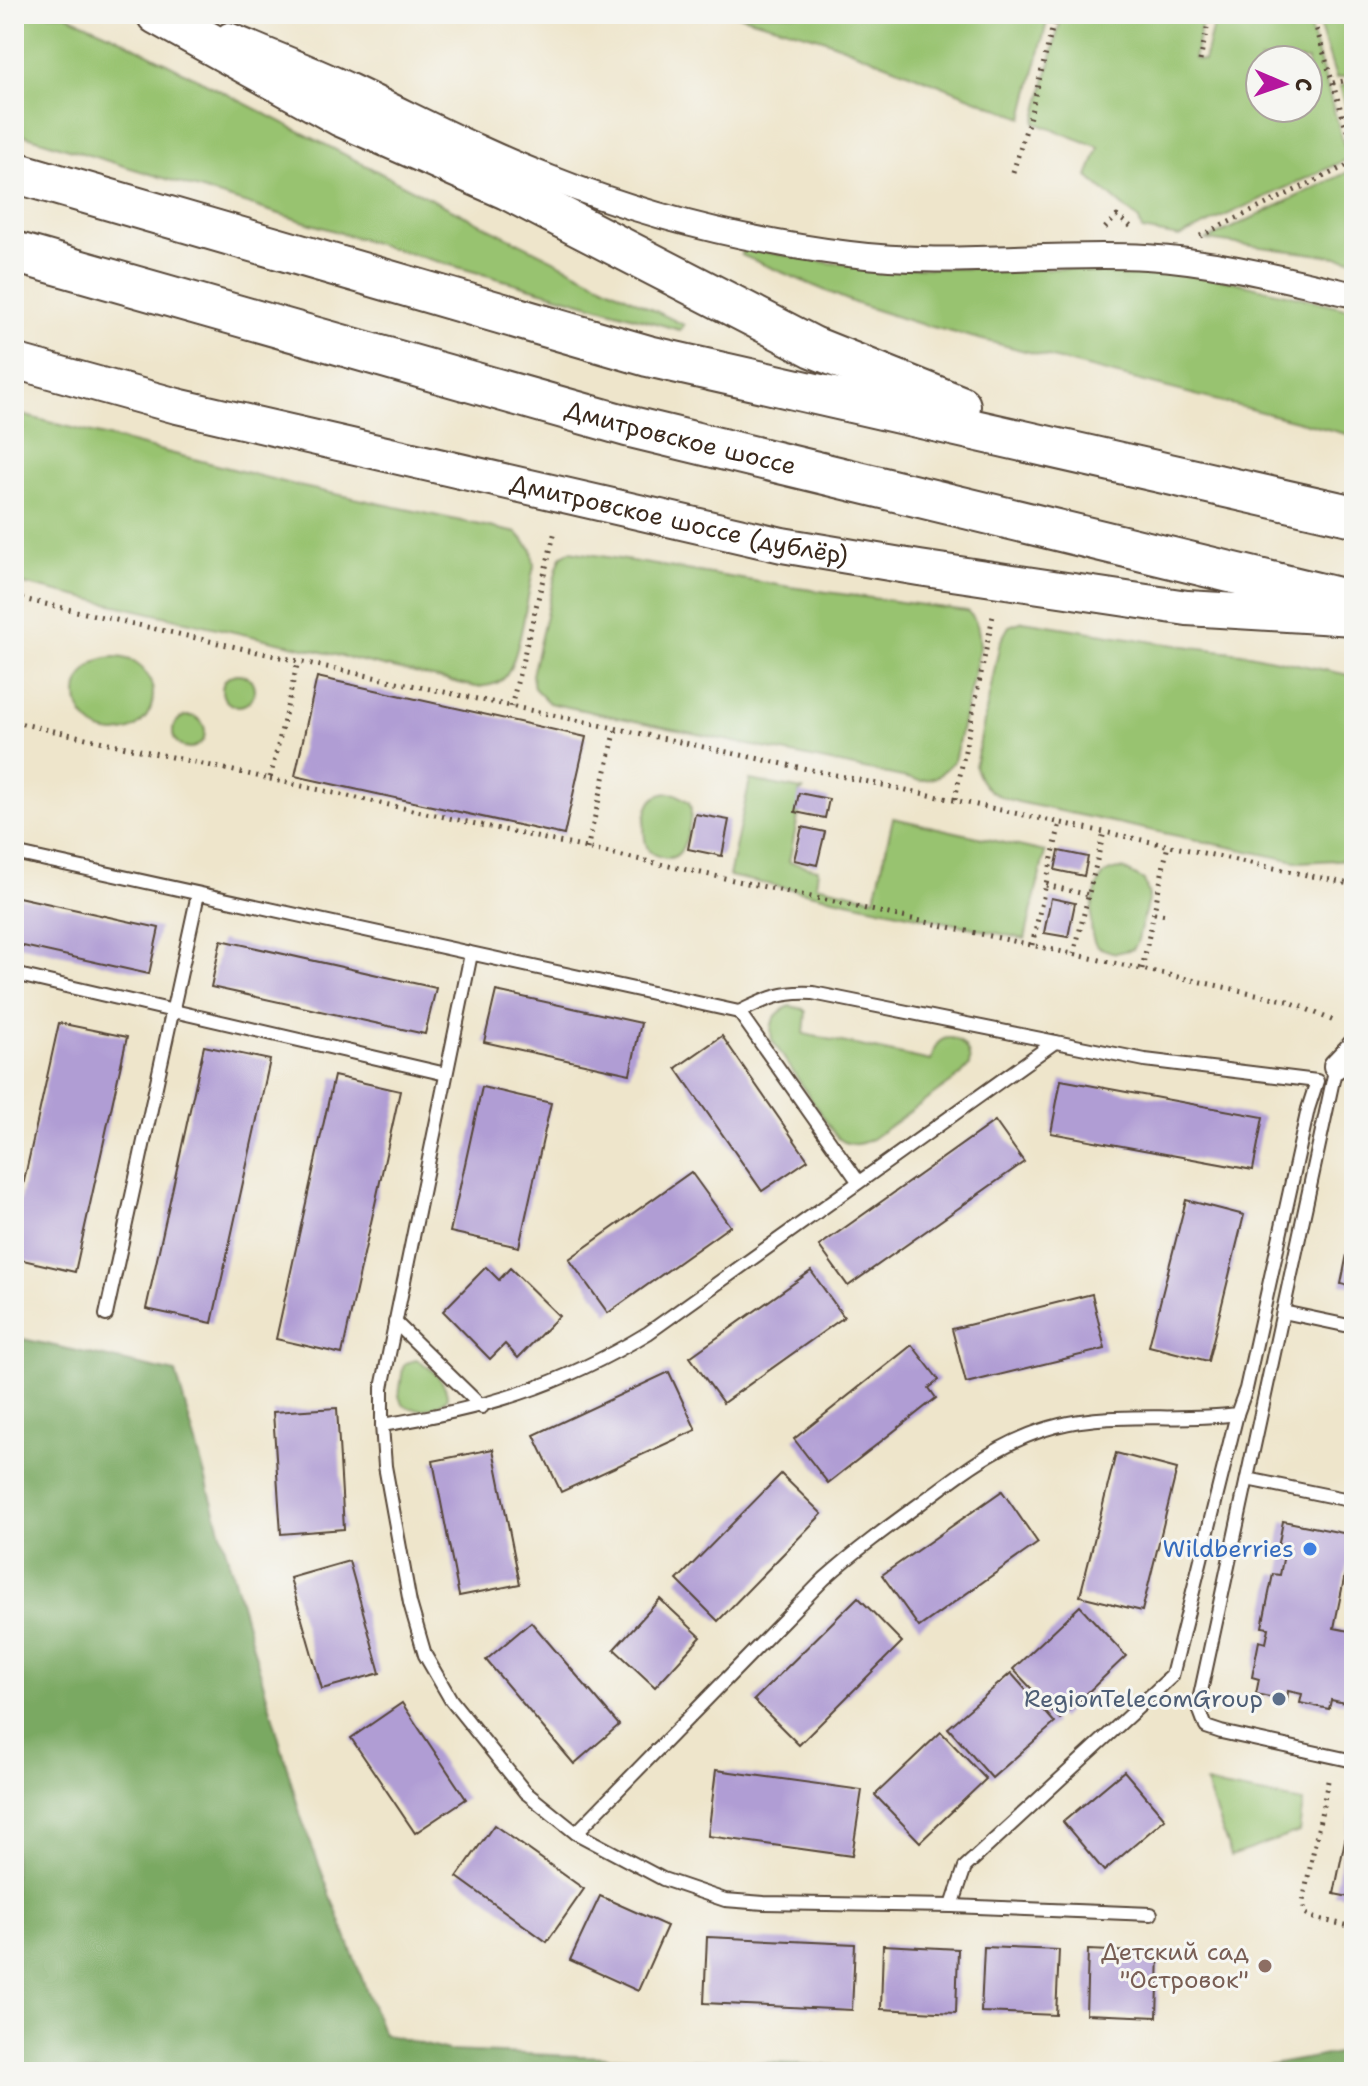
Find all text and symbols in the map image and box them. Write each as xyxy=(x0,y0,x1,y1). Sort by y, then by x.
north arrow xyxy=(1244,44,1324,124)
text: С xyxy=(1289,77,1318,92)
street label: Дмитровское шоссе xyxy=(561,393,799,482)
street label: Дмитровское шоссе (дублёр) xyxy=(507,467,850,572)
place label: Wildberries xyxy=(1162,1533,1294,1565)
marker: Wildberries xyxy=(1301,1540,1319,1558)
place label: RegionTelecomGroup xyxy=(1024,1683,1263,1715)
marker: RegionTelecomGroup xyxy=(1270,1690,1288,1708)
place label: Детский сад "Островок" xyxy=(1101,1936,1249,1996)
marker: Детский сад "Островок" xyxy=(1256,1957,1274,1975)

